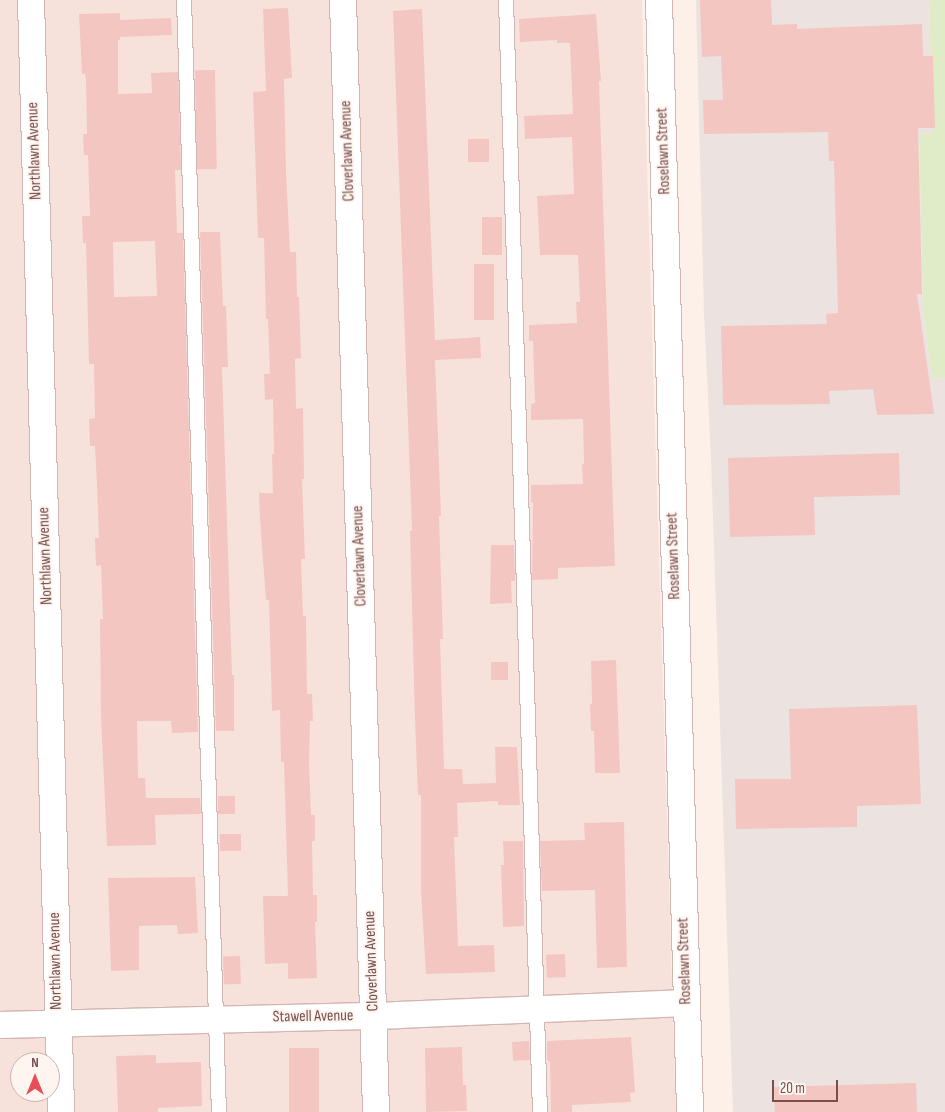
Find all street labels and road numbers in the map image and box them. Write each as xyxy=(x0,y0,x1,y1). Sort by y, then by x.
street label: Cloverlawn Avenue xyxy=(337,100,359,202)
street label: Northlawn Avenue xyxy=(24,102,46,200)
street label: Roselawn Street xyxy=(653,107,675,195)
street label: Cloverlawn Avenue xyxy=(349,505,371,607)
street label: Northlawn Avenue xyxy=(35,507,57,605)
street label: Roselawn Street xyxy=(663,512,685,600)
street label: Cloverlawn Avenue xyxy=(361,910,383,1012)
street label: Northlawn Avenue xyxy=(46,912,66,1010)
street label: Roselawn Street xyxy=(674,917,696,1005)
street label: Stawell Avenue xyxy=(272,1007,354,1027)

